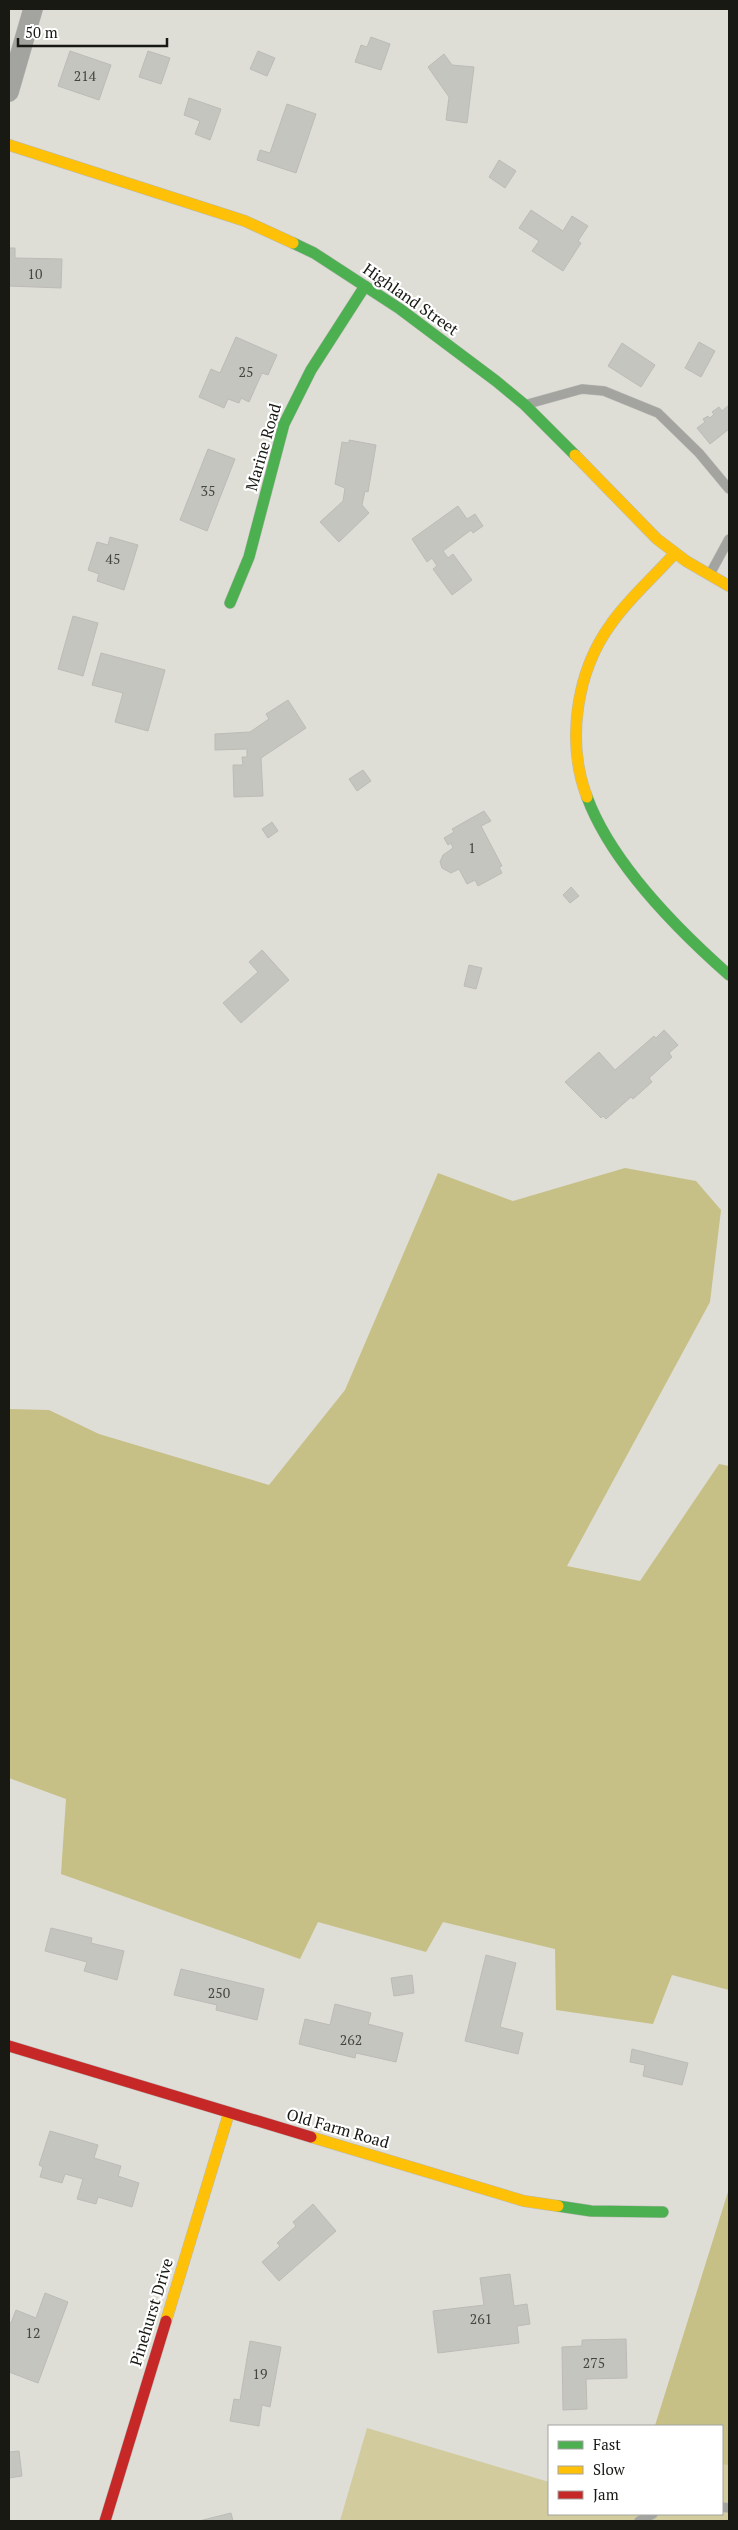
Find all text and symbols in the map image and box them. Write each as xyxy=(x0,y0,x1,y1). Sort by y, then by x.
scale bar xyxy=(18,15,166,47)
text: 50 m xyxy=(25,22,58,42)
house number: 214 xyxy=(74,66,97,85)
street label: Highland Street xyxy=(359,258,463,340)
house number: 10 xyxy=(28,264,42,283)
house number: 25 xyxy=(239,362,253,381)
street label: Marine Road xyxy=(240,401,286,493)
house number: 35 xyxy=(201,481,215,500)
house number: 45 xyxy=(106,549,120,568)
house number: 1 xyxy=(468,838,476,857)
house number: 250 xyxy=(208,1983,230,2002)
house number: 262 xyxy=(340,2030,362,2049)
street label: Old Farm Road xyxy=(284,2103,392,2153)
street label: Pinehurst Drive xyxy=(124,2255,178,2369)
house number: 261 xyxy=(470,2309,492,2328)
house number: 12 xyxy=(26,2323,40,2342)
house number: 275 xyxy=(583,2353,605,2372)
house number: 19 xyxy=(253,2364,267,2383)
legend xyxy=(548,2425,723,2515)
text: Fast xyxy=(593,2434,621,2454)
text: Slow xyxy=(593,2459,626,2479)
text: Jam xyxy=(593,2484,619,2504)

